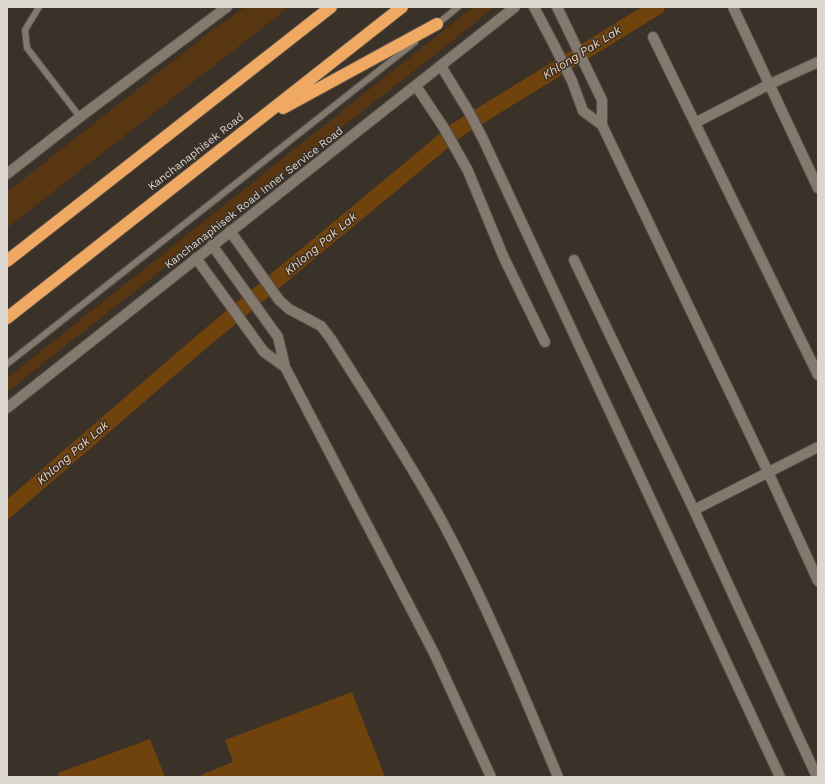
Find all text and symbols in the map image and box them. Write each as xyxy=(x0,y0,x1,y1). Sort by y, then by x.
water label: Khlong Pak Lak xyxy=(540,23,624,83)
street label: Kanchanaphisek Road xyxy=(145,110,247,194)
street label: Kanchanaphisek Road Inner Service Road xyxy=(162,124,346,272)
water label: Khlong Pak Lak xyxy=(282,210,360,278)
water label: Khlong Pak Lak xyxy=(34,418,112,488)

